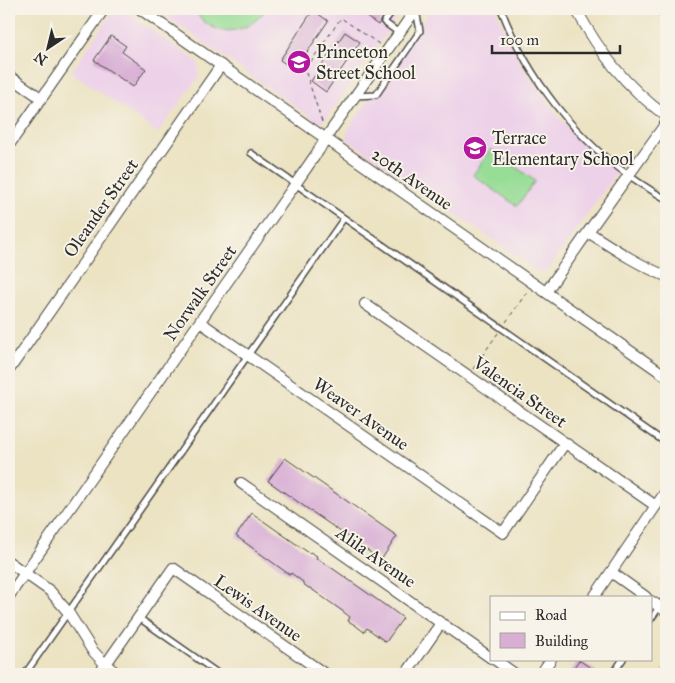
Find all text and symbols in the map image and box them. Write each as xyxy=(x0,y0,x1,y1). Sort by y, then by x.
north arrow xyxy=(22,22,72,72)
scale bar xyxy=(492,22,620,54)
text: 100 m xyxy=(500,31,540,49)
place label: Princeton Street School xyxy=(316,41,416,84)
text: N xyxy=(31,48,51,69)
school or university icon: Princeton Street School xyxy=(286,49,312,75)
place label: Terrace Elementary School xyxy=(492,127,634,170)
school or university icon: Terrace Elementary School xyxy=(462,135,488,161)
street label: 20th Avenue xyxy=(367,143,457,215)
street label: Oleander Street xyxy=(59,154,143,262)
street label: Norwalk Street xyxy=(159,240,242,345)
street label: Valencia Street xyxy=(468,351,572,433)
street label: Weaver Avenue xyxy=(309,373,413,455)
street label: Alila Avenue xyxy=(331,521,420,592)
street label: Lewis Avenue xyxy=(210,570,306,646)
legend xyxy=(490,596,652,660)
text: Road xyxy=(535,606,567,624)
text: Building xyxy=(535,632,589,650)

